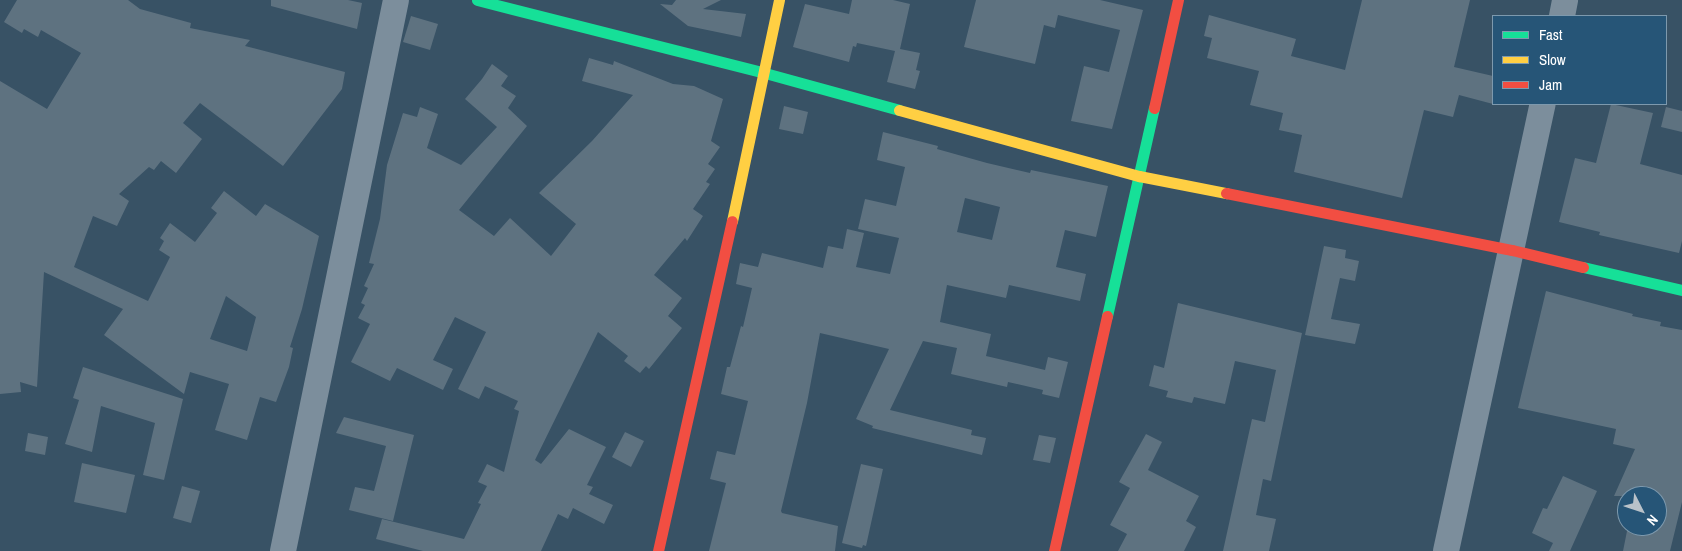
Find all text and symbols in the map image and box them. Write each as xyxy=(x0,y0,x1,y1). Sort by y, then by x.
legend xyxy=(1492,15,1667,105)
text: Fast xyxy=(1539,24,1562,45)
text: Slow xyxy=(1539,49,1566,70)
text: Jam xyxy=(1539,74,1562,95)
north arrow xyxy=(1617,486,1667,536)
text: N xyxy=(1643,511,1662,529)

